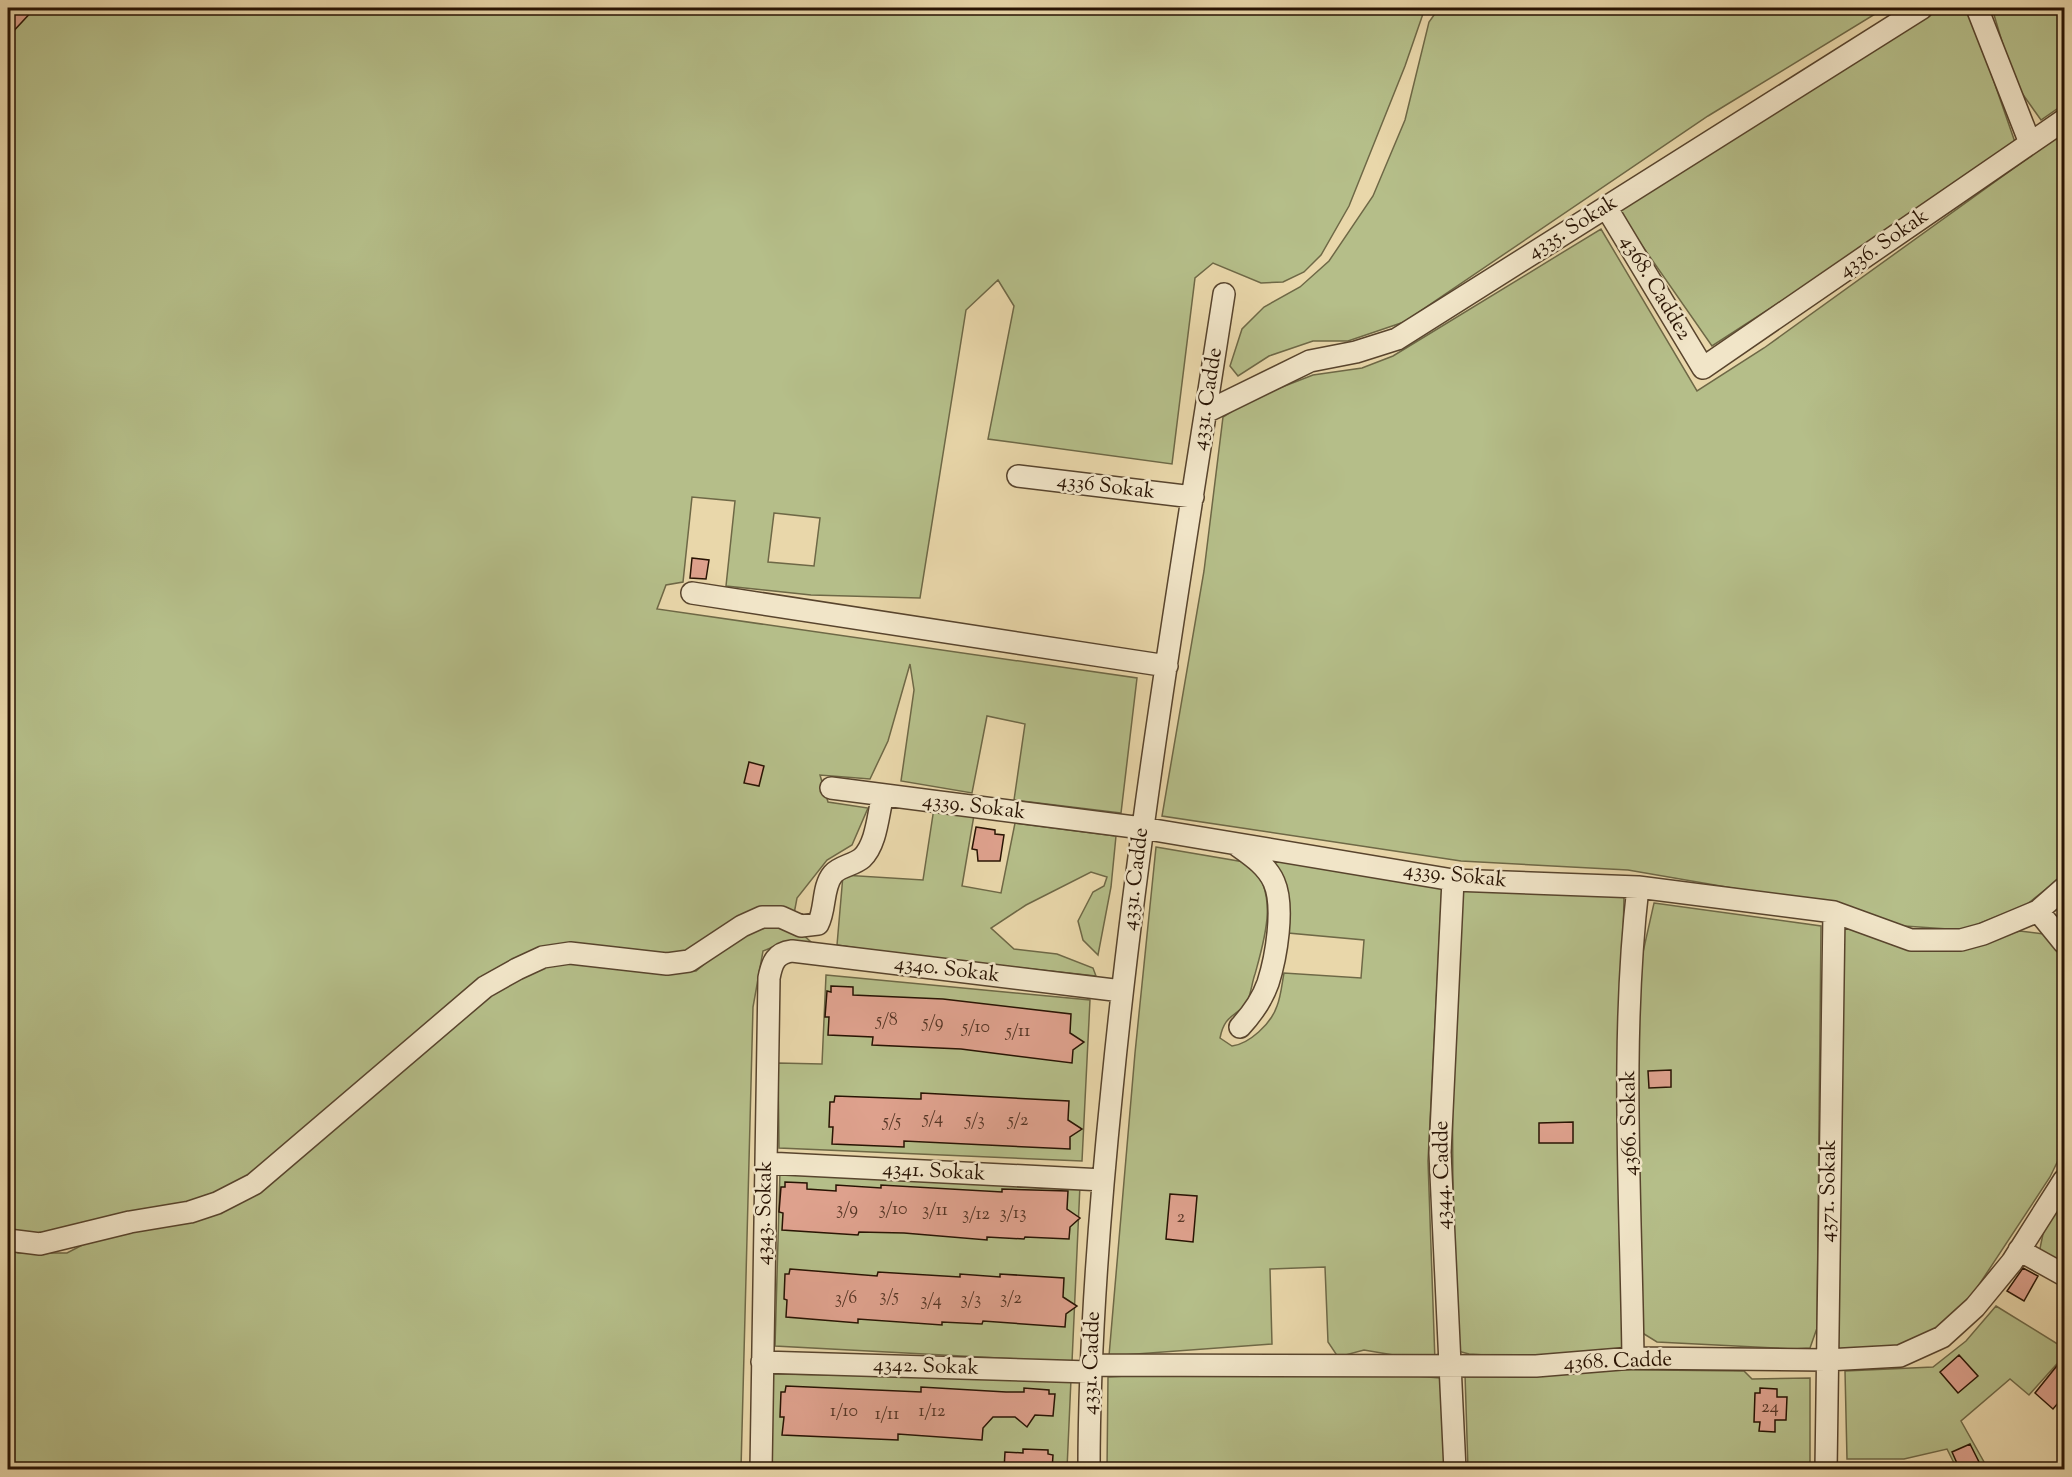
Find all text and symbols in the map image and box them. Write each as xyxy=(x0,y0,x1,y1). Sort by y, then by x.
street label: 4335. Sokak xyxy=(1522,188,1624,267)
street label: 4336. Sokak xyxy=(1833,202,1936,286)
street label: 4368. Cadde2 xyxy=(1612,230,1698,346)
street label: 4331. Cadde xyxy=(1185,346,1231,452)
street label: 4336 Sokak xyxy=(1055,466,1157,508)
street label: 4339. Sokak xyxy=(921,786,1028,828)
street label: 4331. Cadde xyxy=(1115,826,1157,932)
street label: 4339. Sokak xyxy=(1402,856,1509,896)
street label: 4340. Sokak xyxy=(892,949,1002,991)
house number: 5/8 xyxy=(875,1008,898,1034)
house number: 5/9 xyxy=(922,1010,944,1036)
house number: 5/10 xyxy=(961,1015,990,1041)
house number: 5/11 xyxy=(1005,1019,1030,1045)
street label: 4366. Sokak xyxy=(1614,1069,1646,1176)
house number: 5/4 xyxy=(922,1106,943,1132)
house number: 5/3 xyxy=(964,1108,985,1134)
house number: 5/2 xyxy=(1007,1108,1029,1134)
house number: 5/5 xyxy=(882,1109,901,1135)
street label: 4344. Cadde xyxy=(1427,1120,1459,1230)
street label: 4371. Sokak xyxy=(1813,1139,1845,1243)
street label: 4341. Sokak xyxy=(882,1154,987,1190)
street label: 4343. Sokak xyxy=(749,1160,781,1265)
house number: 3/9 xyxy=(836,1197,858,1223)
house number: 3/10 xyxy=(879,1197,907,1223)
house number: 3/11 xyxy=(922,1198,948,1224)
house number: 3/13 xyxy=(1000,1201,1026,1227)
house number: 3/12 xyxy=(962,1202,991,1228)
house number: 2 xyxy=(1177,1205,1186,1231)
house number: 3/5 xyxy=(879,1284,899,1310)
house number: 3/6 xyxy=(835,1286,857,1312)
house number: 3/2 xyxy=(1000,1286,1022,1312)
house number: 3/3 xyxy=(961,1287,981,1313)
house number: 3/4 xyxy=(920,1288,942,1314)
street label: 4331. Cadde xyxy=(1075,1311,1109,1415)
street label: 4368. Cadde xyxy=(1563,1345,1673,1379)
street label: 4342. Sokak xyxy=(873,1350,980,1384)
house number: 24 xyxy=(1761,1395,1779,1421)
house number: 1/10 xyxy=(830,1399,858,1425)
house number: 1/12 xyxy=(919,1399,946,1425)
house number: 1/11 xyxy=(875,1402,899,1428)

